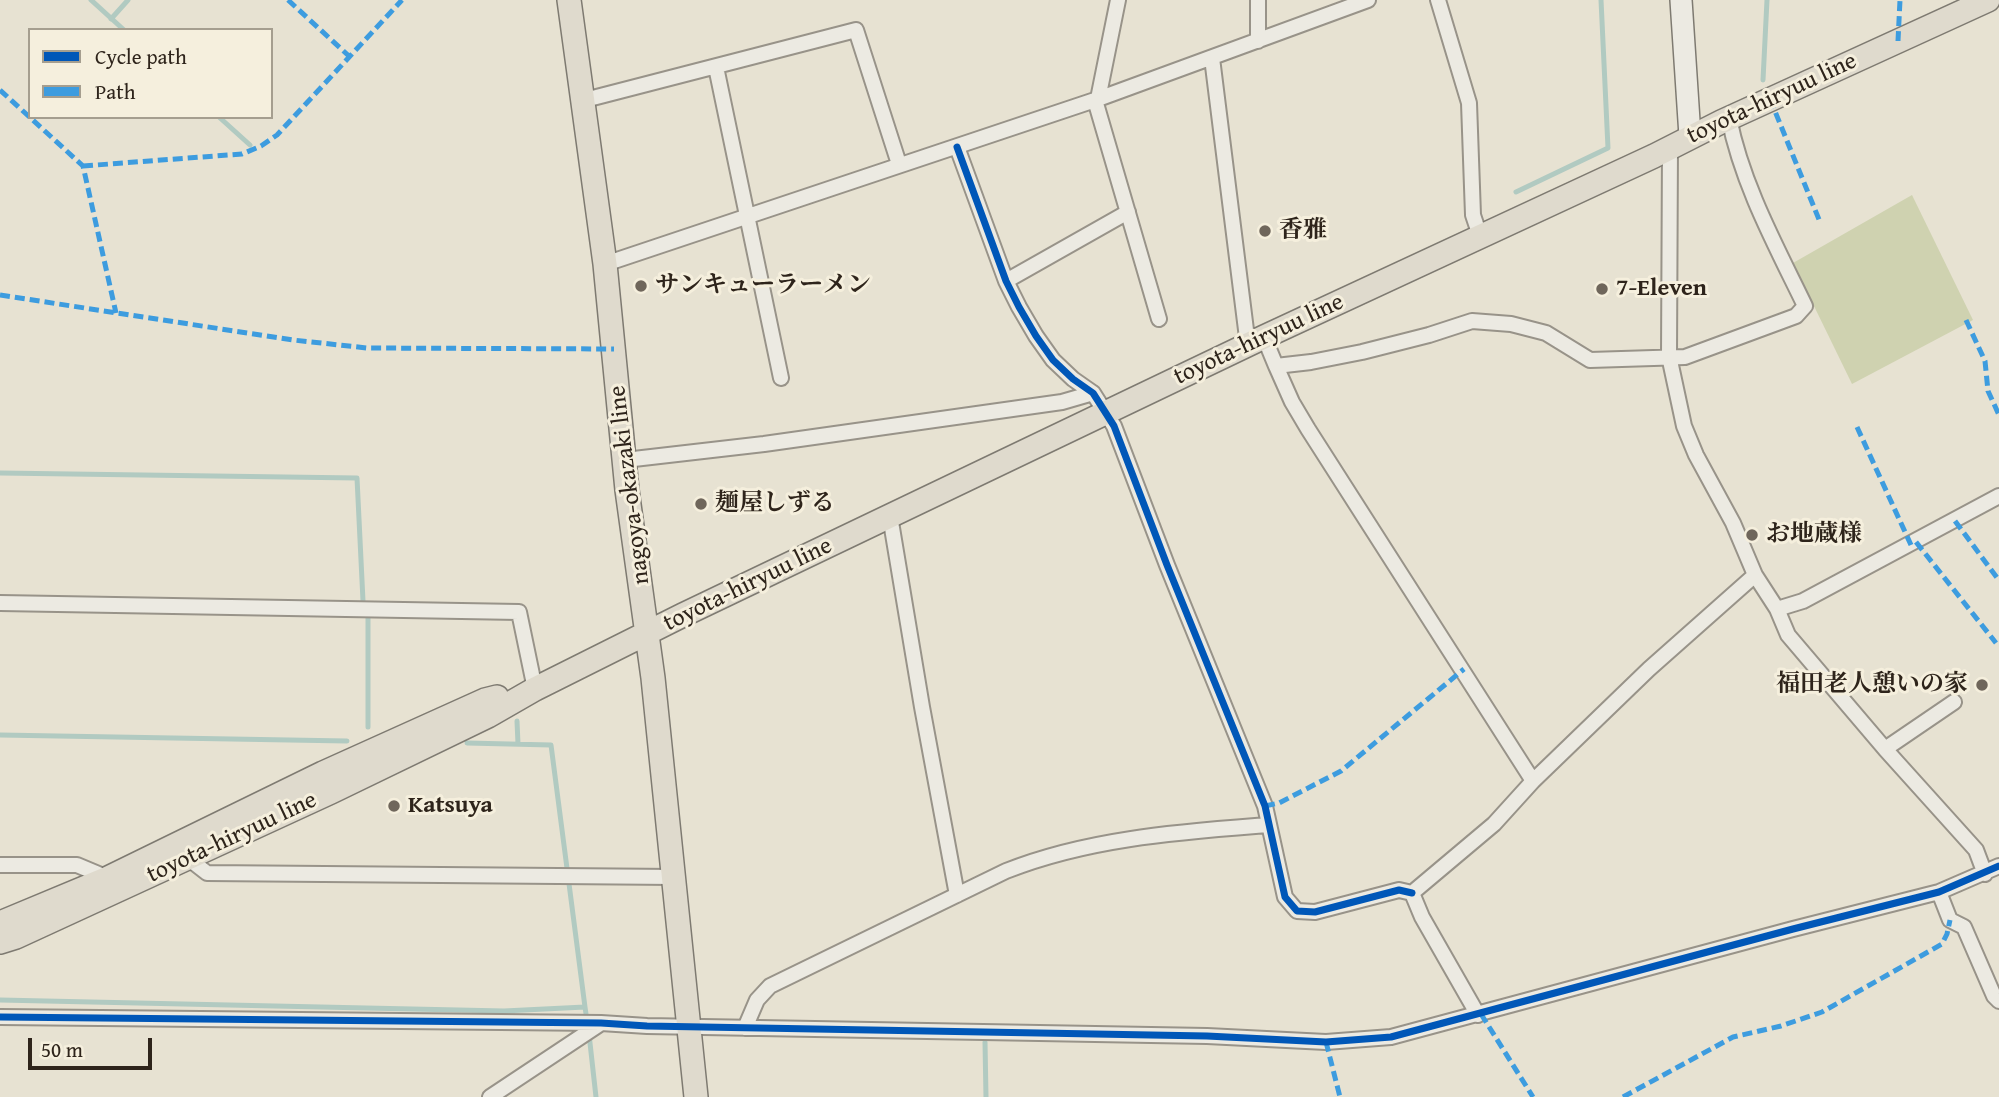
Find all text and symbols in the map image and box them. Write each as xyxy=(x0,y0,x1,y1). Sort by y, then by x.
legend xyxy=(28,28,273,119)
text: Cycle path xyxy=(95,41,187,72)
street label: toyota-hiryuu line xyxy=(1683,47,1861,151)
text: Path xyxy=(95,76,135,107)
place label: 香雅 xyxy=(1279,217,1327,245)
marker: 香雅 xyxy=(1257,223,1273,239)
place label: サンキューラーメン xyxy=(655,272,871,300)
place label: 7-Eleven xyxy=(1616,275,1707,303)
marker: サンキューラーメン xyxy=(633,278,649,294)
marker: 7-Eleven xyxy=(1594,281,1610,297)
street label: toyota-hiryuu line xyxy=(1170,288,1348,392)
street label: nagoya-okazaki line xyxy=(604,384,656,586)
place label: 麺屋しずる xyxy=(715,490,835,518)
marker: 麺屋しずる xyxy=(693,496,709,512)
place label: お地蔵様 xyxy=(1766,521,1862,549)
marker: お地蔵様 xyxy=(1744,527,1760,543)
street label: toyota-hiryuu line xyxy=(659,532,837,638)
place label: 福田老人憩いの家 xyxy=(1776,671,1968,699)
marker: 福田老人憩いの家 xyxy=(1974,677,1990,693)
street label: toyota-hiryuu line xyxy=(143,786,321,890)
place label: Katsuya xyxy=(408,792,493,820)
marker: Katsuya xyxy=(386,798,402,814)
scale bar xyxy=(32,1024,156,1068)
text: 50 m xyxy=(41,1034,83,1065)

